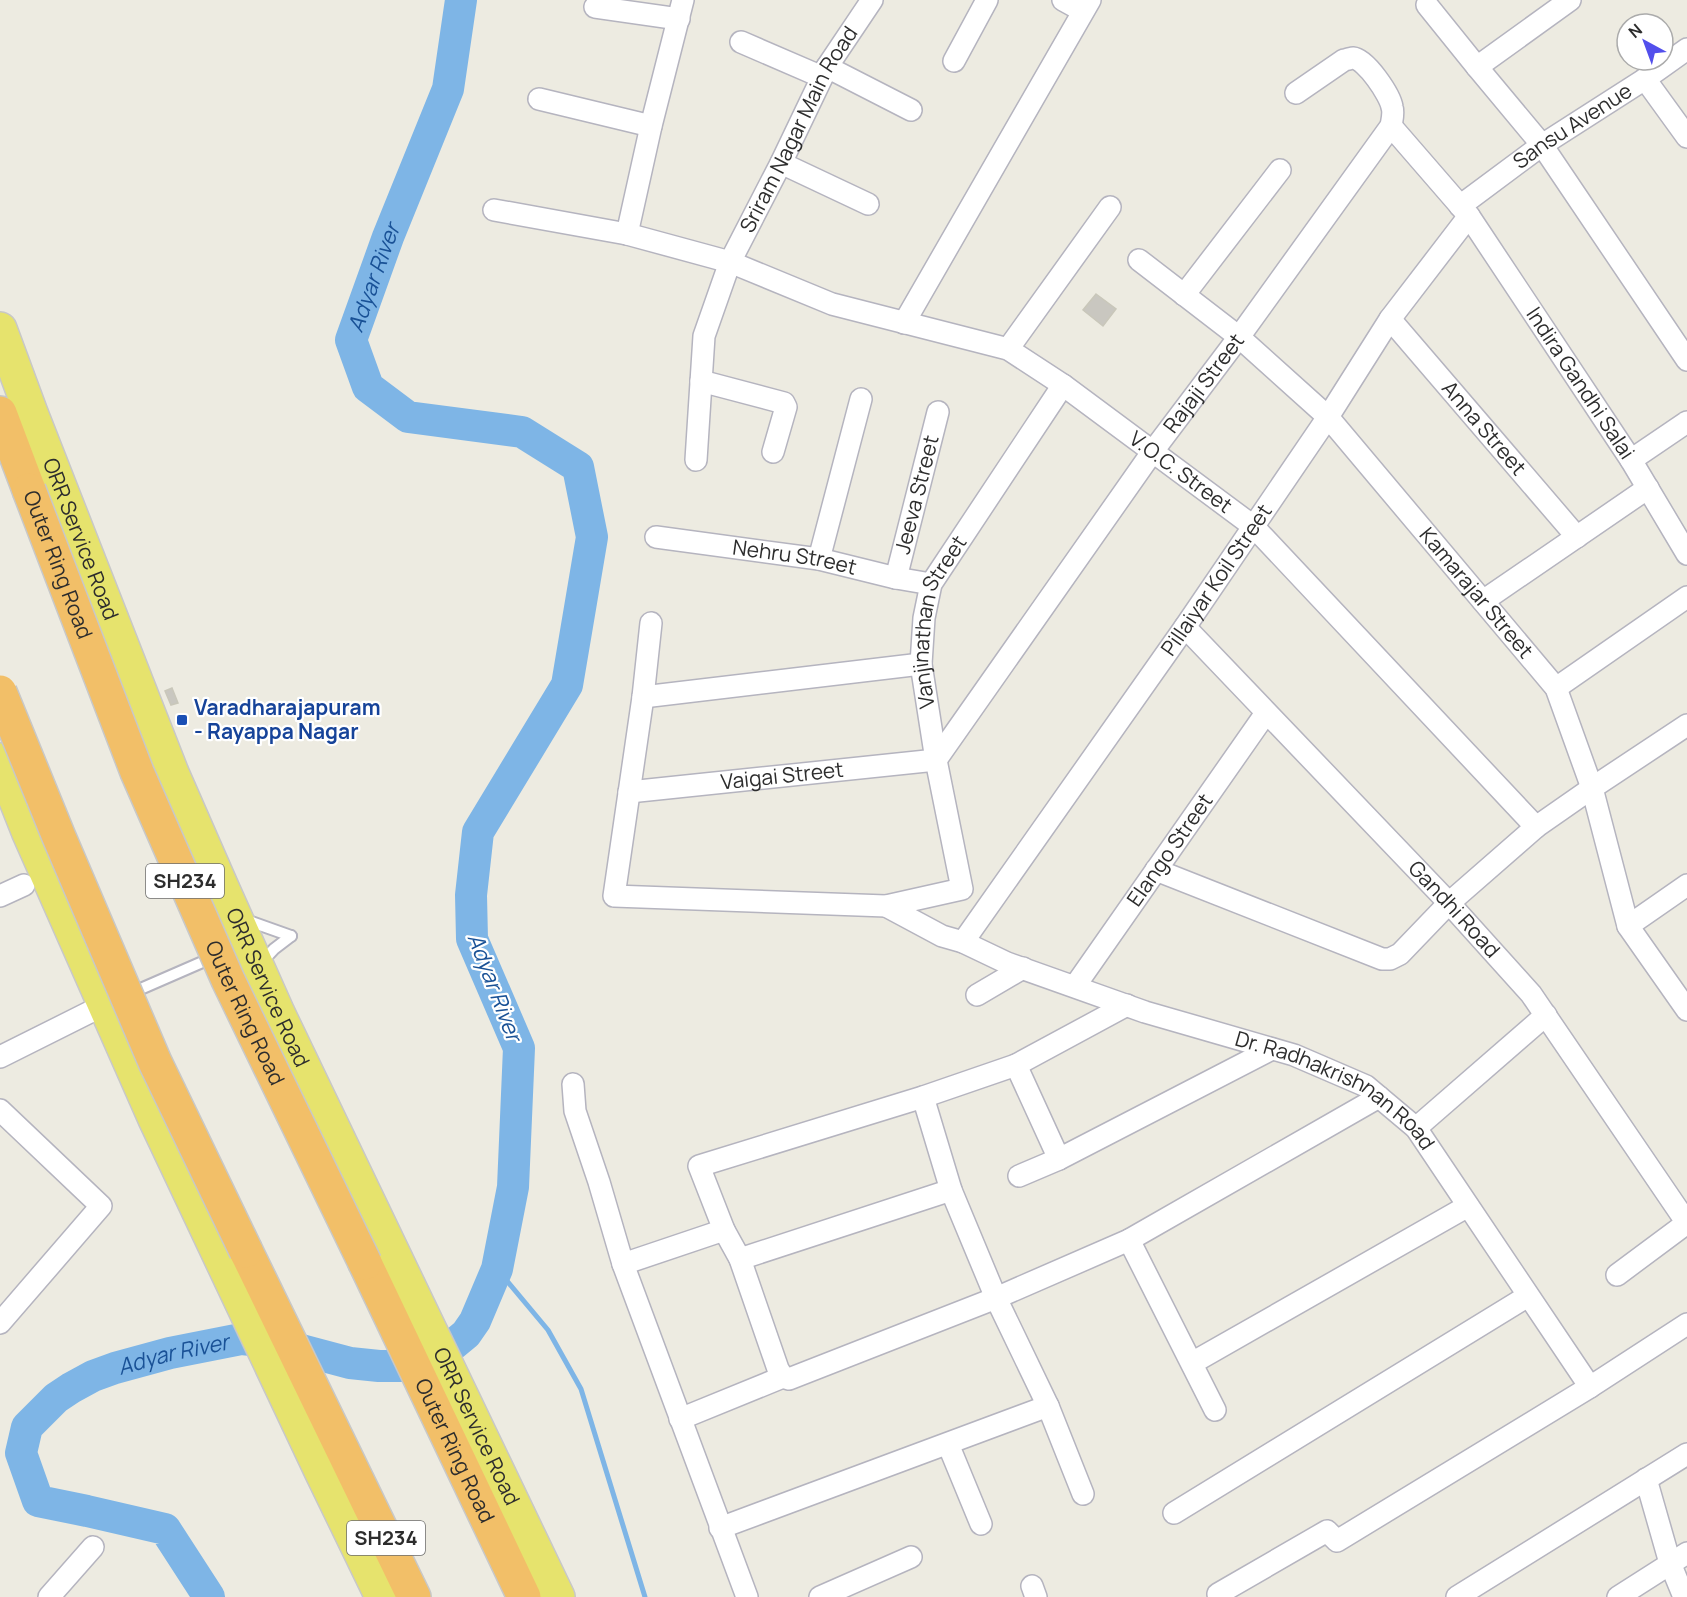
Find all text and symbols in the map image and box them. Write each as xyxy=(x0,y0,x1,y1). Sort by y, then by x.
north arrow xyxy=(1615,12,1675,72)
text: N xyxy=(1624,19,1647,43)
street label: Sriram Nagar Main Road xyxy=(733,20,863,237)
street label: Sansu Avenue xyxy=(1507,76,1637,175)
water label: Adyar River xyxy=(340,216,408,336)
street label: Indira Gandhi Salai xyxy=(1520,301,1642,464)
street label: Rajaji Street xyxy=(1157,327,1250,438)
street label: Anna Street xyxy=(1436,375,1533,481)
street label: V.O.C. Street xyxy=(1124,424,1238,519)
street label: Jeeva Street xyxy=(888,432,945,557)
street label: ORR Service Road xyxy=(37,454,126,624)
street label: Outer Ring Road xyxy=(17,486,100,643)
street label: Pillaiyar Koil Street xyxy=(1154,498,1278,661)
street label: Kamarajar Street xyxy=(1414,521,1540,664)
street label: Vanjinathan Street xyxy=(906,530,972,711)
street label: Nehru Street xyxy=(731,532,860,581)
place label: Varadharajapuram - Rayappa Nagar xyxy=(194,693,381,745)
marker: Varadharajapuram - Rayappa Nagar xyxy=(175,713,189,727)
street label: Vaigai Street xyxy=(719,755,845,795)
street label: Elango Street xyxy=(1120,787,1219,911)
street label: Gandhi Road xyxy=(1403,854,1507,963)
road number: SH234 xyxy=(146,864,224,898)
street label: ORR Service Road xyxy=(220,903,317,1071)
water label: Adyar River xyxy=(461,929,530,1048)
street label: Outer Ring Road xyxy=(199,936,292,1090)
street label: Dr. Radhakrishnan Road xyxy=(1232,1024,1442,1155)
water label: Adyar River xyxy=(114,1326,234,1382)
street label: ORR Service Road xyxy=(427,1342,527,1510)
street label: Outer Ring Road xyxy=(409,1374,502,1527)
road number: SH234 xyxy=(347,1521,425,1555)

